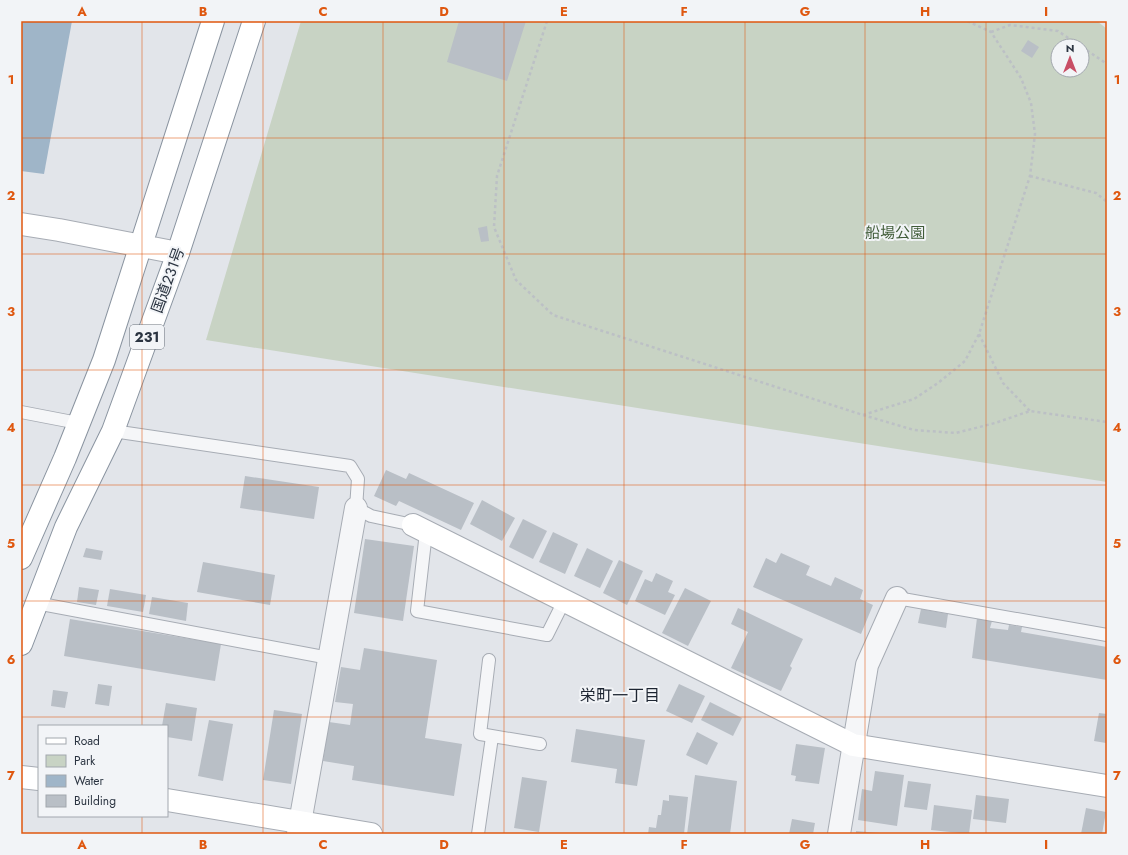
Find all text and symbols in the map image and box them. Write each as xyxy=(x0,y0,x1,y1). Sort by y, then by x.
text: A xyxy=(76,2,87,21)
text: B xyxy=(199,2,208,21)
text: C xyxy=(318,2,328,21)
text: D xyxy=(439,2,449,21)
text: E xyxy=(560,2,568,21)
text: F xyxy=(680,2,688,21)
text: G xyxy=(800,2,811,21)
text: H xyxy=(920,2,930,21)
text: I xyxy=(1044,2,1048,21)
north arrow xyxy=(1050,38,1090,78)
text: N xyxy=(1066,40,1074,56)
text: 1 xyxy=(8,70,14,89)
text: 1 xyxy=(1114,70,1120,89)
text: 2 xyxy=(7,186,15,205)
text: 2 xyxy=(1113,186,1121,205)
park label: 船場公園 xyxy=(865,222,925,244)
street label: 国道231号 xyxy=(146,244,190,316)
text: 3 xyxy=(7,302,15,321)
text: 3 xyxy=(1113,302,1121,321)
road number: 231 xyxy=(130,325,164,349)
text: 4 xyxy=(6,418,16,437)
text: 4 xyxy=(1112,418,1122,437)
text: 5 xyxy=(7,534,15,553)
text: 5 xyxy=(1113,534,1121,553)
text: 6 xyxy=(7,650,16,669)
text: 6 xyxy=(1113,650,1122,669)
district label: 栄町一丁目 xyxy=(580,684,660,707)
legend xyxy=(38,725,168,817)
text: Road xyxy=(74,732,100,750)
text: Park xyxy=(74,752,96,770)
text: 7 xyxy=(7,766,15,785)
text: 7 xyxy=(1113,766,1121,785)
text: Water xyxy=(74,772,105,790)
text: Building xyxy=(74,792,116,810)
text: A xyxy=(76,835,87,854)
text: B xyxy=(199,835,208,854)
text: C xyxy=(318,835,328,854)
text: D xyxy=(439,835,449,854)
text: E xyxy=(560,835,568,854)
text: F xyxy=(680,835,688,854)
text: G xyxy=(800,835,811,854)
text: H xyxy=(920,835,930,854)
text: I xyxy=(1044,835,1048,854)

